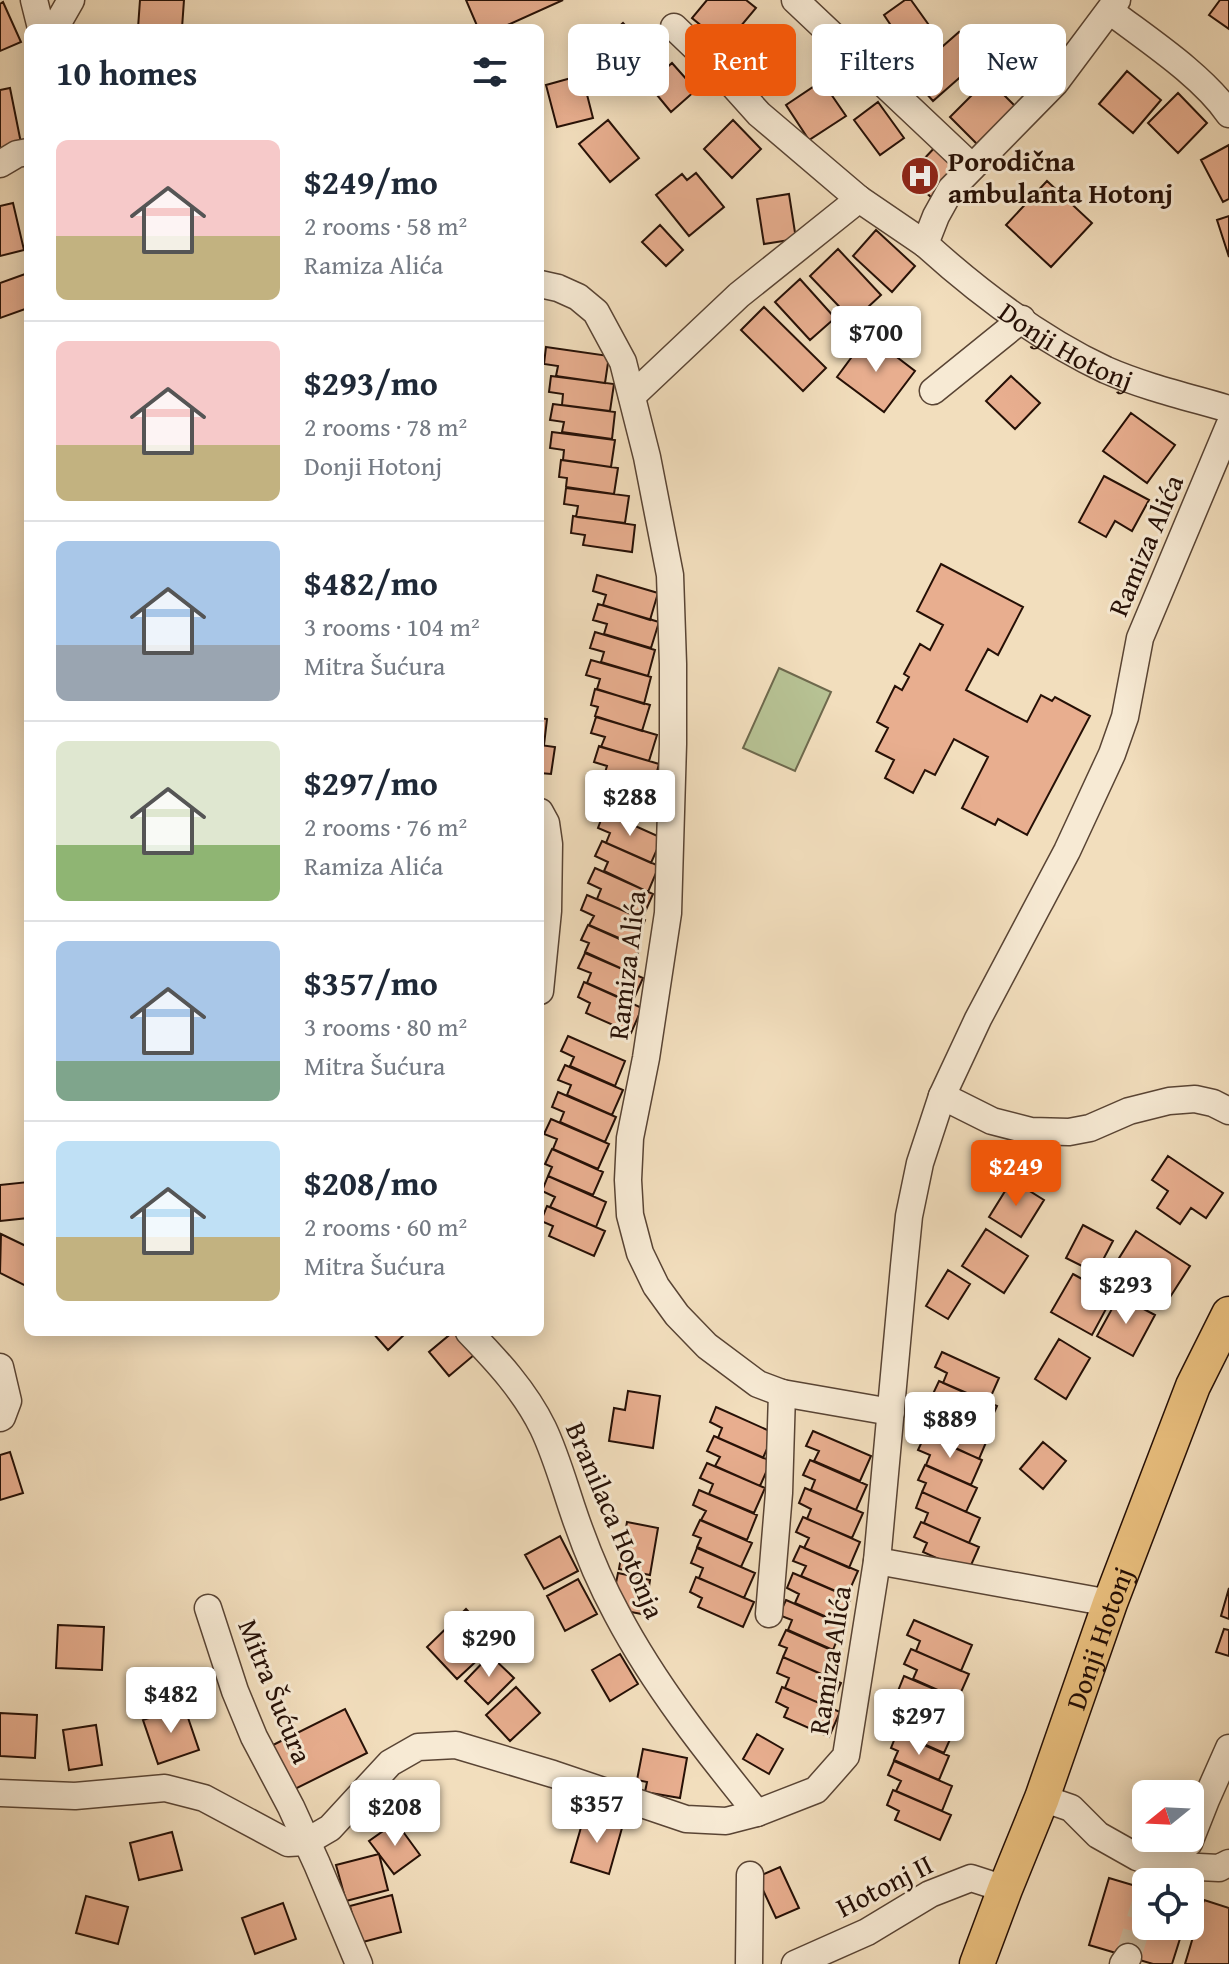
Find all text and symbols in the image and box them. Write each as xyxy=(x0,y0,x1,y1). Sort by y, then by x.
chip: Buy xyxy=(568,24,669,96)
chip: Rent xyxy=(685,24,796,96)
chip: Filters xyxy=(812,24,943,96)
chip: New xyxy=(959,24,1066,96)
text: 10 homes xyxy=(56,48,197,97)
icon: filters xyxy=(468,50,512,94)
place label: Porodična ambulanta Hotonj xyxy=(948,140,1173,213)
hospital icon: Porodična ambulanta Hotonj xyxy=(899,155,941,197)
text: $249/mo xyxy=(304,157,438,206)
icon: home xyxy=(120,172,216,268)
text: 2 rooms · 58 m² xyxy=(304,206,467,245)
text: Ramiza Alića xyxy=(304,245,443,284)
street label: Donji Hotonj xyxy=(991,291,1139,400)
pin: $700 xyxy=(829,306,923,374)
text: $700 xyxy=(849,312,903,351)
text: $293/mo xyxy=(304,358,438,407)
icon: home xyxy=(120,373,216,469)
text: 2 rooms · 78 m² xyxy=(304,407,467,446)
text: Donji Hotonj xyxy=(304,446,442,485)
street label: Ramiza Alića xyxy=(1097,467,1193,622)
text: $482/mo xyxy=(304,558,438,607)
icon: home xyxy=(120,573,216,669)
text: 3 rooms · 104 m² xyxy=(304,607,480,646)
text: Mitra Šućura xyxy=(304,646,445,685)
text: $297/mo xyxy=(304,758,438,807)
pin: $288 xyxy=(583,770,677,838)
icon: home xyxy=(120,773,216,869)
text: $288 xyxy=(603,776,657,815)
text: 2 rooms · 76 m² xyxy=(304,807,467,846)
text: Ramiza Alića xyxy=(304,846,443,885)
street label: Ramiza Alića xyxy=(597,887,656,1042)
text: $357/mo xyxy=(304,958,438,1007)
icon: home xyxy=(120,973,216,1069)
text: 3 rooms · 80 m² xyxy=(304,1007,467,1046)
text: Mitra Šućura xyxy=(304,1046,445,1085)
pin: $249 xyxy=(969,1140,1063,1208)
text: $249 xyxy=(989,1146,1043,1185)
text: $208/mo xyxy=(304,1158,438,1207)
icon: home xyxy=(120,1173,216,1269)
text: 2 rooms · 60 m² xyxy=(304,1207,467,1246)
text: Mitra Šućura xyxy=(304,1246,445,1285)
pin: $293 xyxy=(1079,1258,1173,1326)
text: $293 xyxy=(1099,1264,1153,1303)
pin: $889 xyxy=(903,1392,997,1460)
text: $889 xyxy=(923,1398,977,1437)
street label: Branilaca Hotonja xyxy=(556,1415,676,1626)
street label: Donji Hotonj xyxy=(1054,1560,1143,1715)
street label: Ramiza Alića xyxy=(797,1582,861,1737)
pin: $290 xyxy=(442,1611,536,1679)
street label: Mitra Šućura xyxy=(228,1613,324,1770)
text: $290 xyxy=(462,1617,516,1656)
pin: $482 xyxy=(124,1667,218,1735)
text: $482 xyxy=(144,1673,198,1712)
pin: $297 xyxy=(872,1689,966,1757)
text: $297 xyxy=(892,1695,946,1734)
pin: $357 xyxy=(550,1777,644,1845)
pin: $208 xyxy=(348,1780,442,1848)
north arrow xyxy=(1132,1780,1204,1852)
map controls xyxy=(1132,1780,1204,1940)
text: $357 xyxy=(570,1783,624,1822)
text: $208 xyxy=(368,1786,422,1825)
street label: Hotonj II xyxy=(829,1843,939,1927)
button: locate xyxy=(1132,1868,1204,1940)

